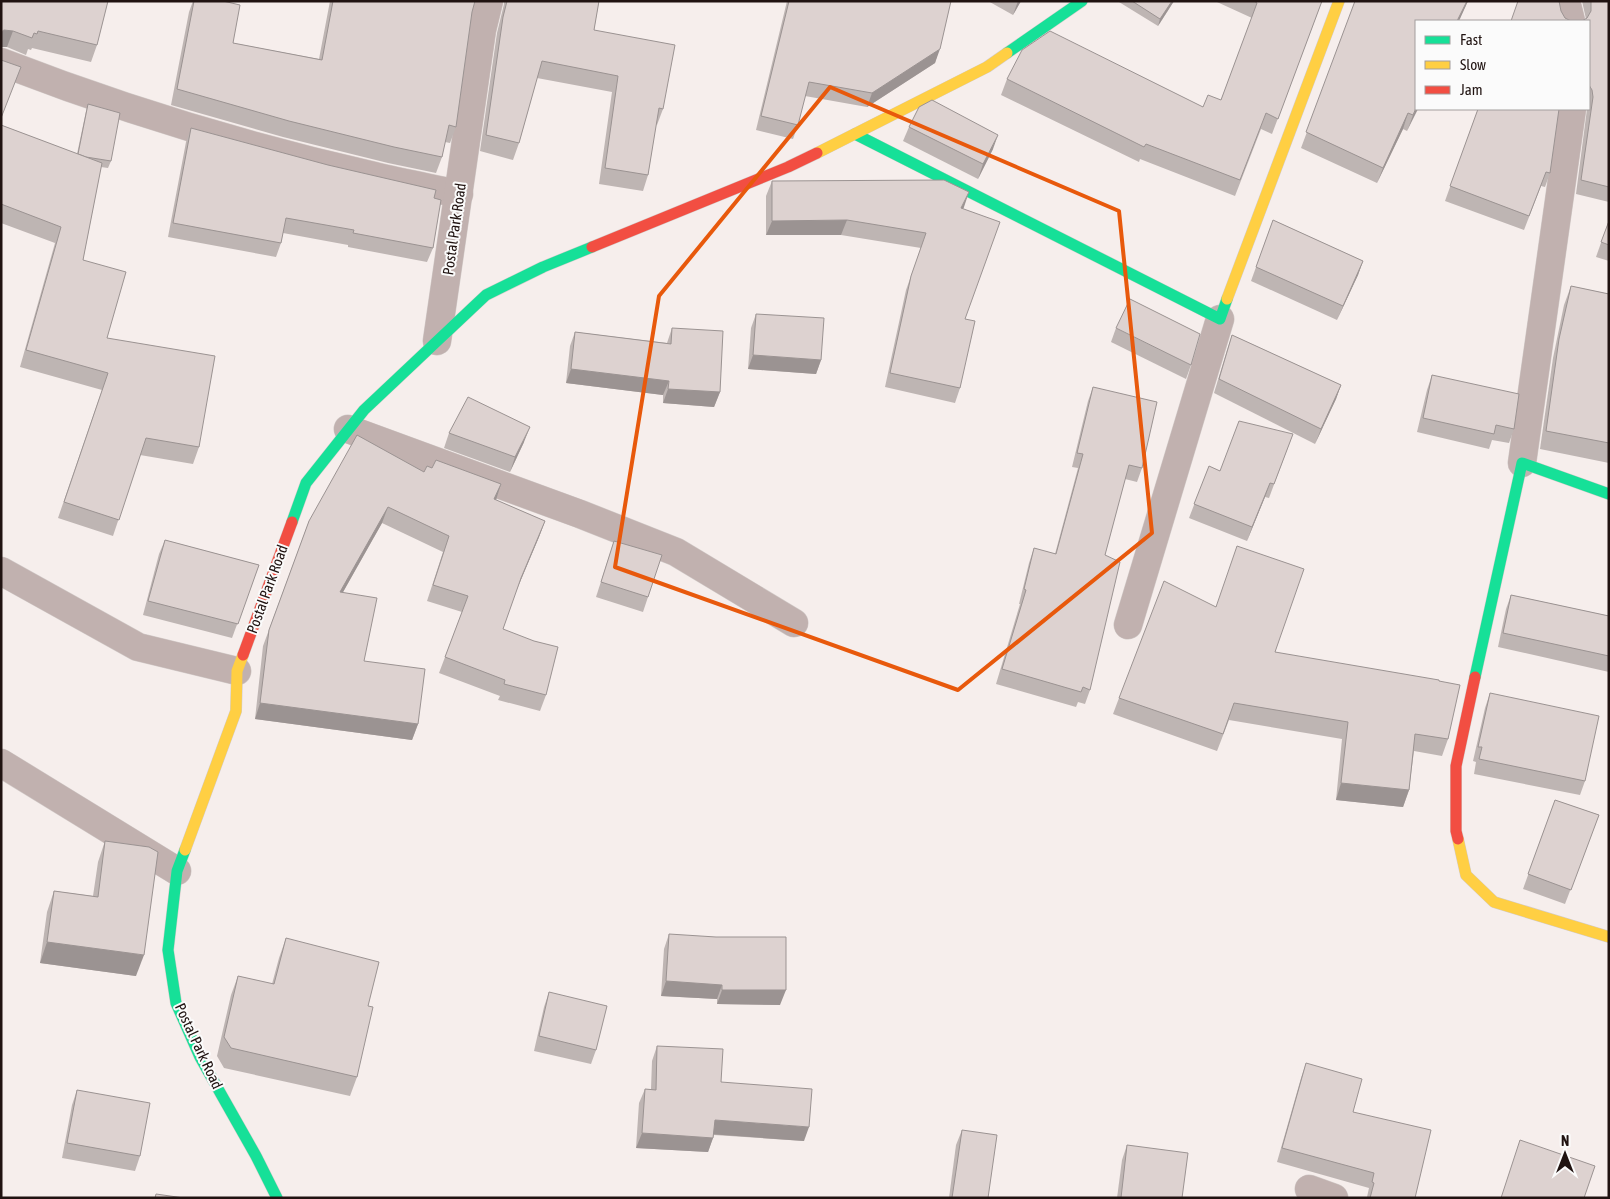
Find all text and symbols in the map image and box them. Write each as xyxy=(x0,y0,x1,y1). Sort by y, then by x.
legend xyxy=(1415,20,1590,110)
text: Fast xyxy=(1460,31,1482,48)
text: Slow xyxy=(1460,56,1486,73)
text: Jam xyxy=(1460,81,1483,98)
street label: Postal Park Road xyxy=(439,182,469,276)
street label: Postal Park Road xyxy=(243,543,291,635)
street label: Postal Park Road xyxy=(172,1000,226,1092)
north arrow xyxy=(1540,1129,1590,1179)
text: N xyxy=(1561,1133,1569,1149)

